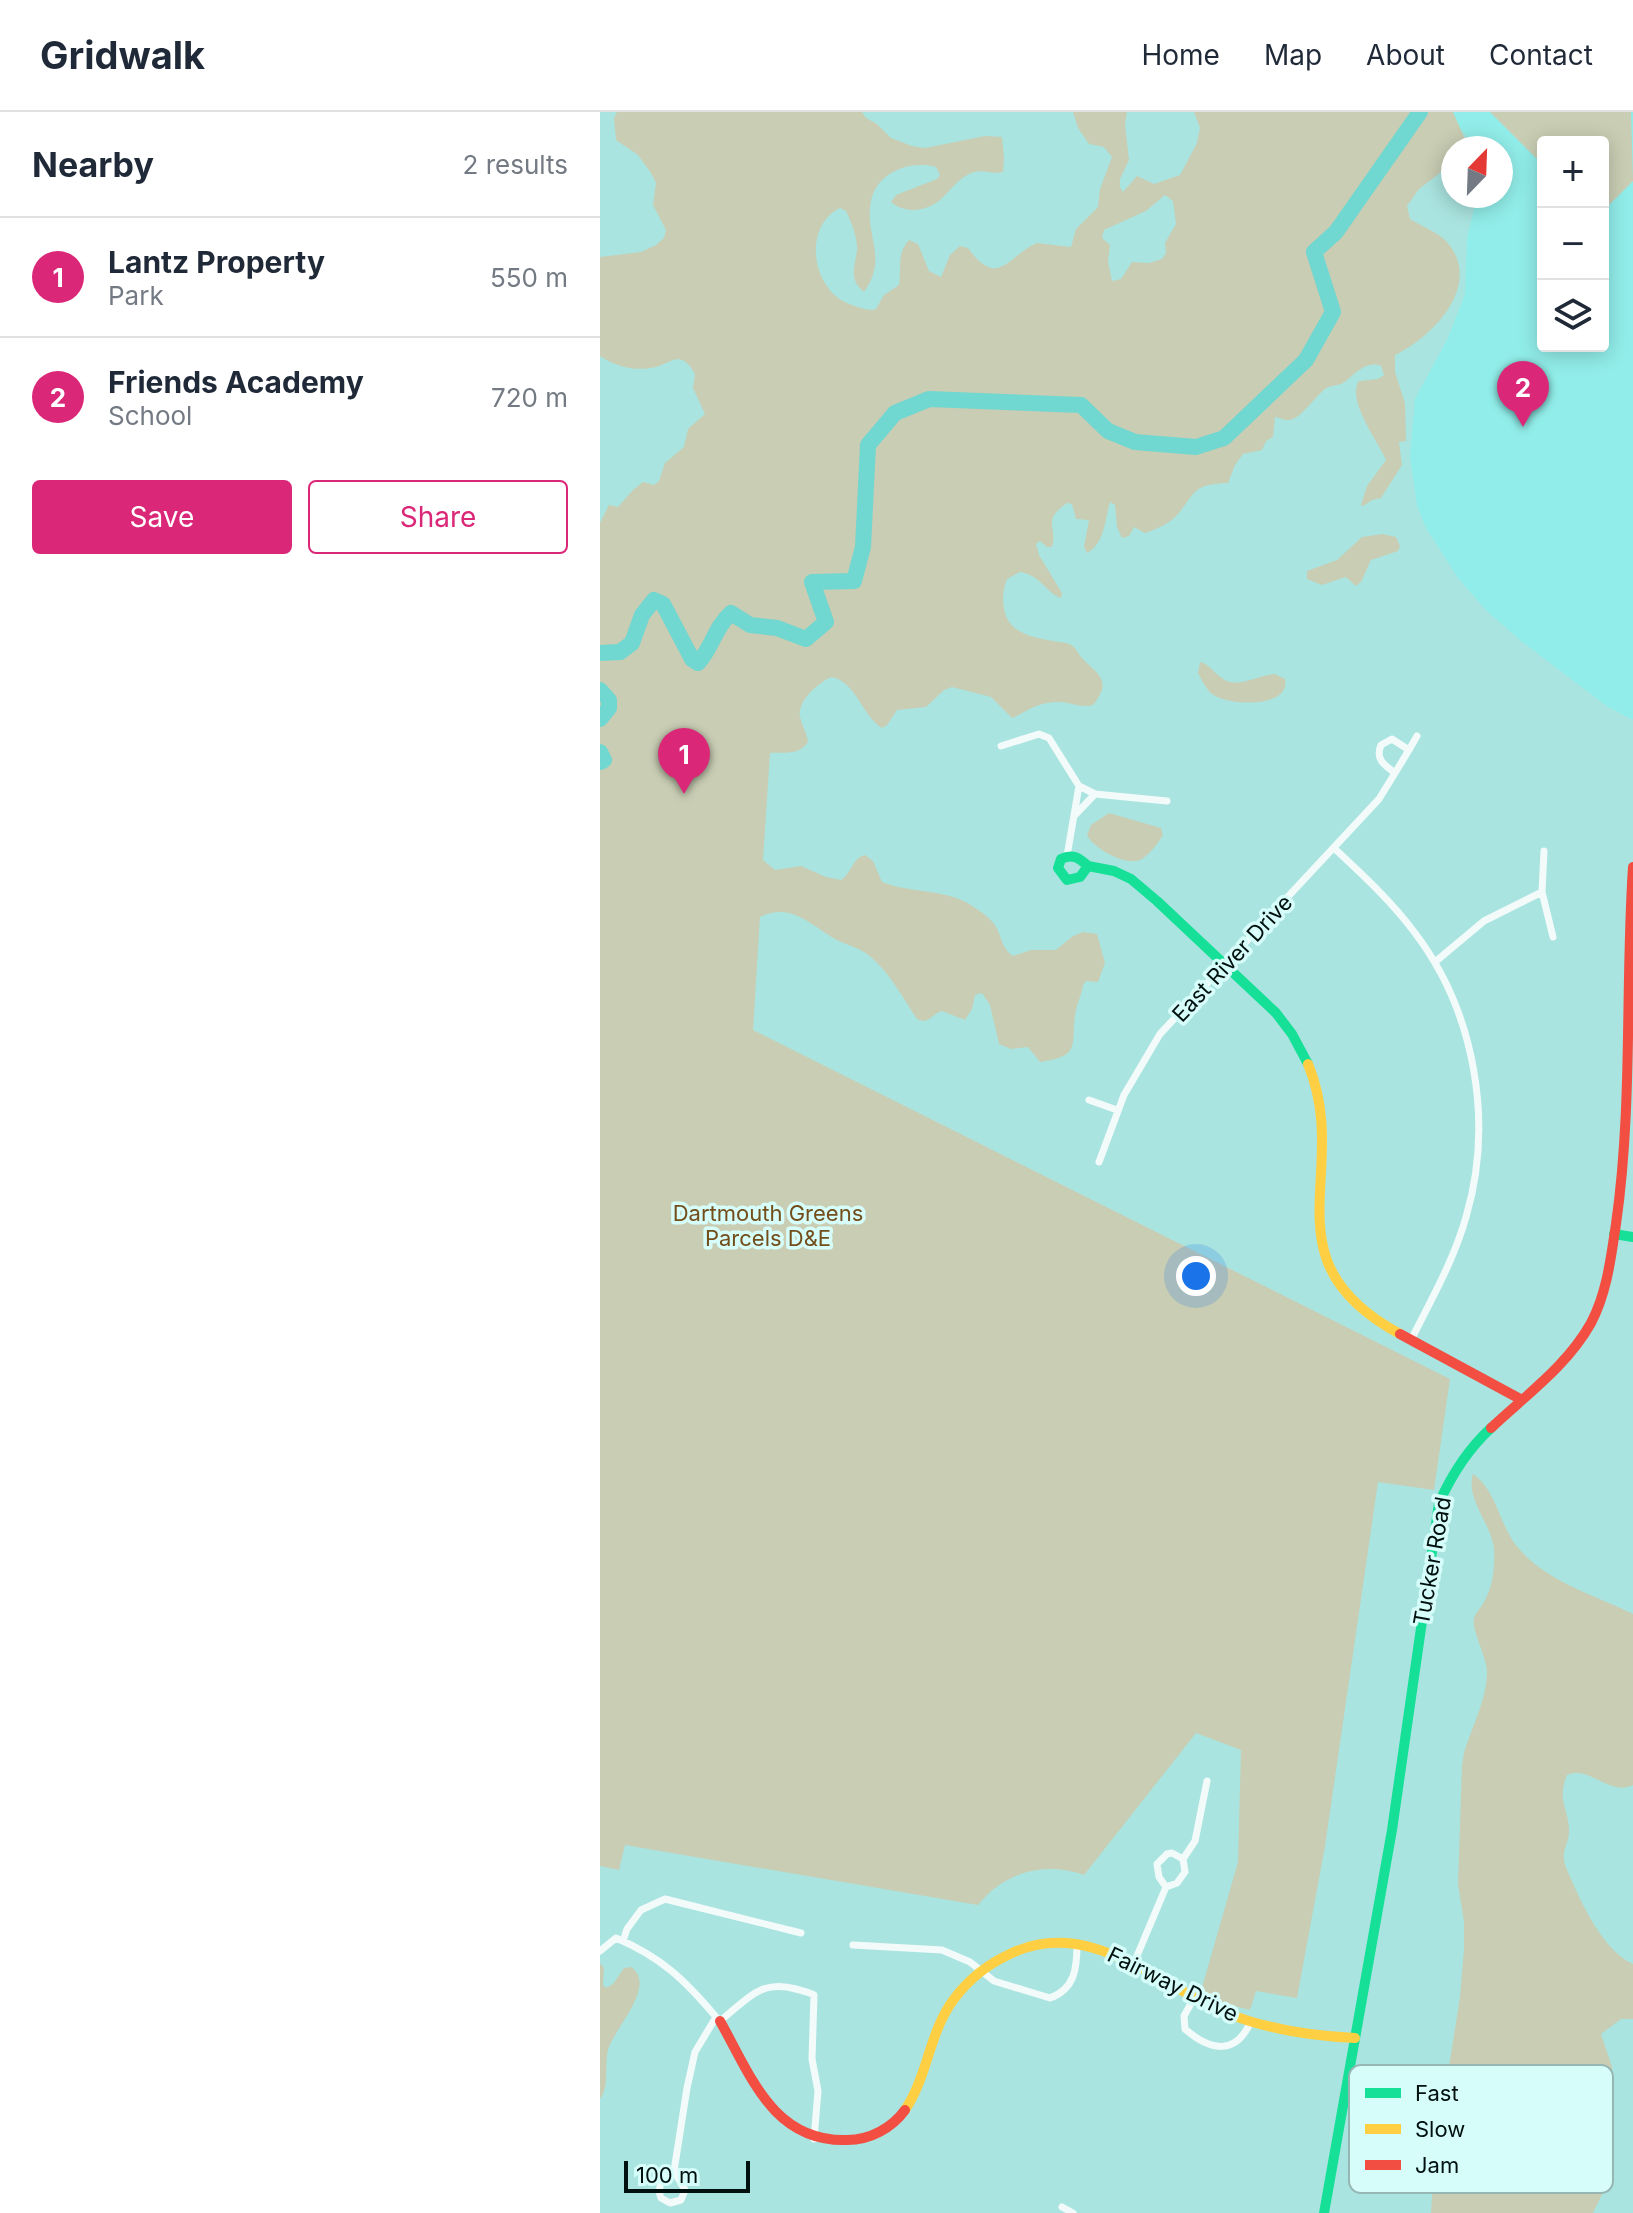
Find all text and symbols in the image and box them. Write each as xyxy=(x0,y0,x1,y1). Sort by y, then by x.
text: Gridwalk xyxy=(40,32,205,78)
text: Home xyxy=(1141,38,1220,72)
text: Map xyxy=(1264,38,1322,72)
text: About xyxy=(1366,38,1445,72)
text: Contact xyxy=(1489,38,1593,72)
north arrow xyxy=(1441,136,1513,208)
map controls xyxy=(1537,136,1609,352)
button: + xyxy=(1537,136,1609,208)
text: Nearby xyxy=(32,144,154,185)
text: 2 results xyxy=(463,149,568,180)
button: − xyxy=(1537,208,1609,280)
text: Lantz Property xyxy=(108,244,325,280)
text: 1 xyxy=(52,262,64,293)
text: 550 m xyxy=(490,262,568,293)
text: Park xyxy=(108,280,164,311)
button: layers xyxy=(1537,280,1609,352)
pin: 2 xyxy=(1497,361,1549,427)
text: Friends Academy xyxy=(108,364,364,400)
text: 2 xyxy=(50,382,66,413)
text: 720 m xyxy=(491,382,568,413)
text: School xyxy=(108,400,192,431)
button: Save xyxy=(32,480,292,554)
button: Share xyxy=(308,480,568,554)
pin: 1 xyxy=(658,728,710,794)
street label: East River Drive xyxy=(1167,889,1297,1027)
park label: Dartmouth Greens Parcels D&E xyxy=(673,1200,863,1251)
your location xyxy=(1176,1256,1216,1296)
street label: Tucker Road xyxy=(1408,1495,1456,1627)
street label: Fairway Drive xyxy=(1104,1941,1242,2027)
legend xyxy=(1349,2065,1613,2193)
text: Fast xyxy=(1415,2080,1459,2106)
text: Slow xyxy=(1415,2116,1465,2142)
text: Jam xyxy=(1415,2152,1459,2178)
scale bar xyxy=(624,2157,750,2193)
text: 100 m xyxy=(636,2162,698,2188)

